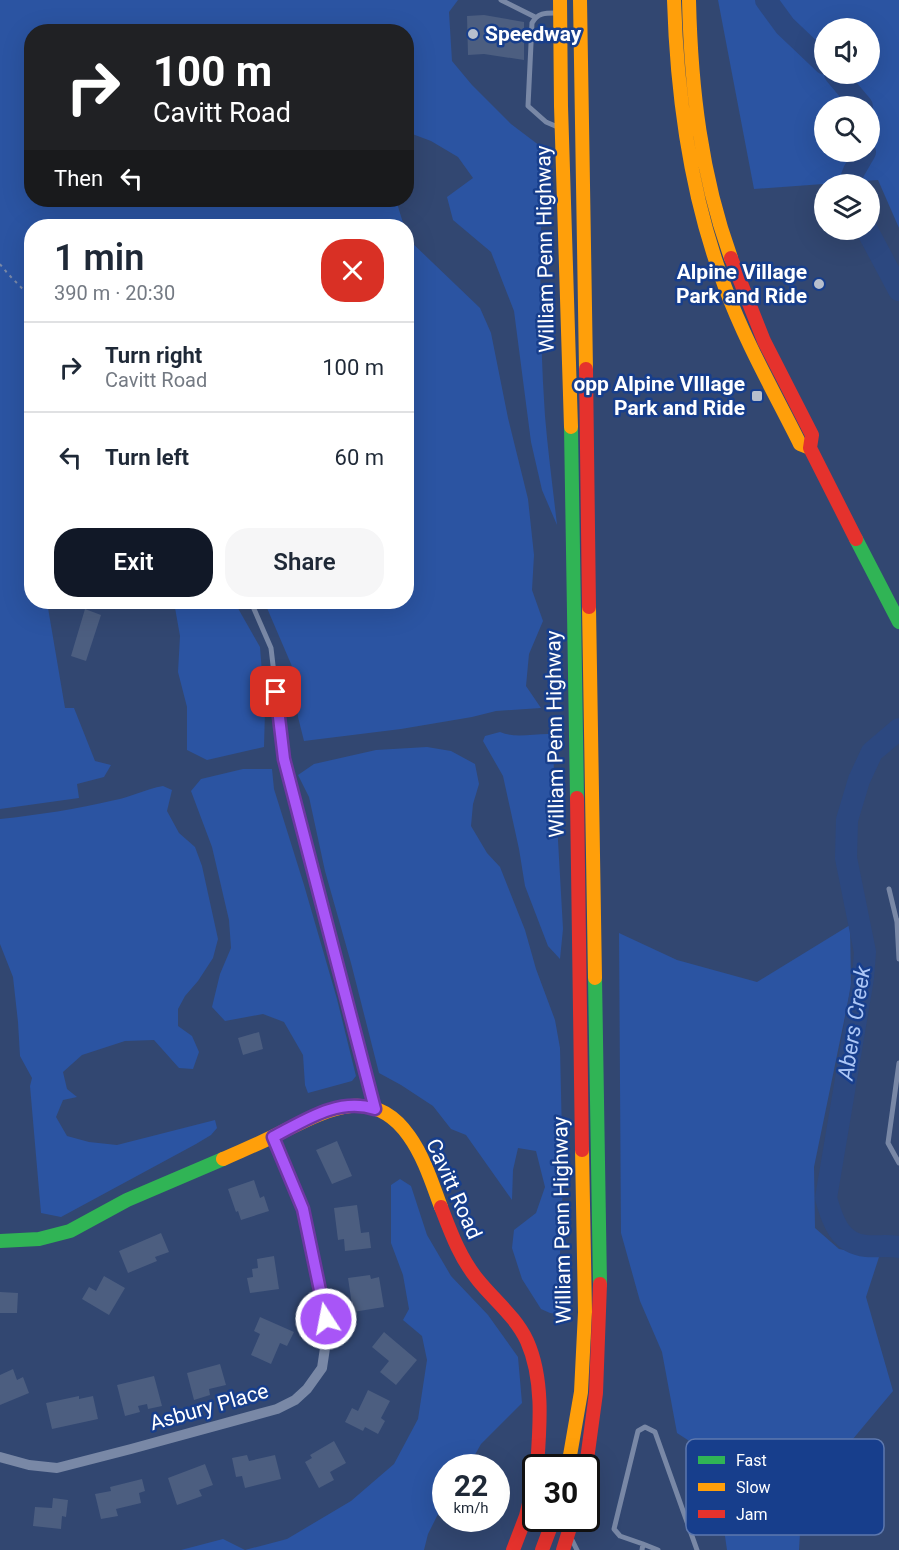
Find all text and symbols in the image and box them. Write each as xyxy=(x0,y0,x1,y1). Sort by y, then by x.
map controls xyxy=(814,18,880,240)
button: sound xyxy=(814,18,880,84)
place label: Speedway xyxy=(485,22,582,46)
marker: Speedway xyxy=(466,27,480,41)
text: 100 m xyxy=(153,47,272,96)
icon: right xyxy=(54,48,132,126)
button: search xyxy=(814,96,880,162)
text: Cavitt Road xyxy=(153,97,291,129)
street label: William Penn Highway xyxy=(531,145,559,353)
icon: left xyxy=(115,162,148,195)
text: Then xyxy=(54,166,103,191)
button: layers xyxy=(814,174,880,240)
text: 1 min xyxy=(54,237,144,279)
button: close xyxy=(321,239,384,302)
place label: Alpine Village Park and Ride xyxy=(676,260,807,308)
marker: Alpine Village Park and Ride xyxy=(812,277,826,291)
text: 390 m · 20:30 xyxy=(54,281,175,305)
text: Turn right xyxy=(105,343,202,368)
icon: right xyxy=(54,351,87,384)
text: 100 m xyxy=(322,355,384,380)
text: Cavitt Road xyxy=(105,368,207,392)
place label: opp Alpine VIllage Park and Ride xyxy=(573,372,745,420)
marker: opp Alpine VIllage Park and Ride xyxy=(750,389,764,403)
icon: left xyxy=(54,441,87,474)
text: Turn left xyxy=(105,445,189,470)
text: 60 m xyxy=(335,445,384,470)
button: Exit xyxy=(54,528,213,597)
button: Share xyxy=(225,528,384,597)
street label: William Penn Highway xyxy=(541,630,569,838)
pin xyxy=(250,666,301,717)
icon: arrive xyxy=(259,675,292,708)
water label: Abers Creek xyxy=(832,963,876,1083)
street label: William Penn Highway xyxy=(548,1116,576,1324)
street label: Cavitt Road xyxy=(421,1135,487,1243)
position arrow xyxy=(294,1287,358,1351)
street label: Asbury Place xyxy=(147,1379,271,1435)
legend xyxy=(686,1439,884,1535)
text: Fast xyxy=(736,1451,767,1470)
speed limit sign: 30 xyxy=(522,1454,600,1532)
text: 22 xyxy=(454,1468,488,1503)
text: Slow xyxy=(736,1478,771,1497)
text: km/h xyxy=(453,1499,489,1517)
text: Jam xyxy=(736,1505,768,1524)

